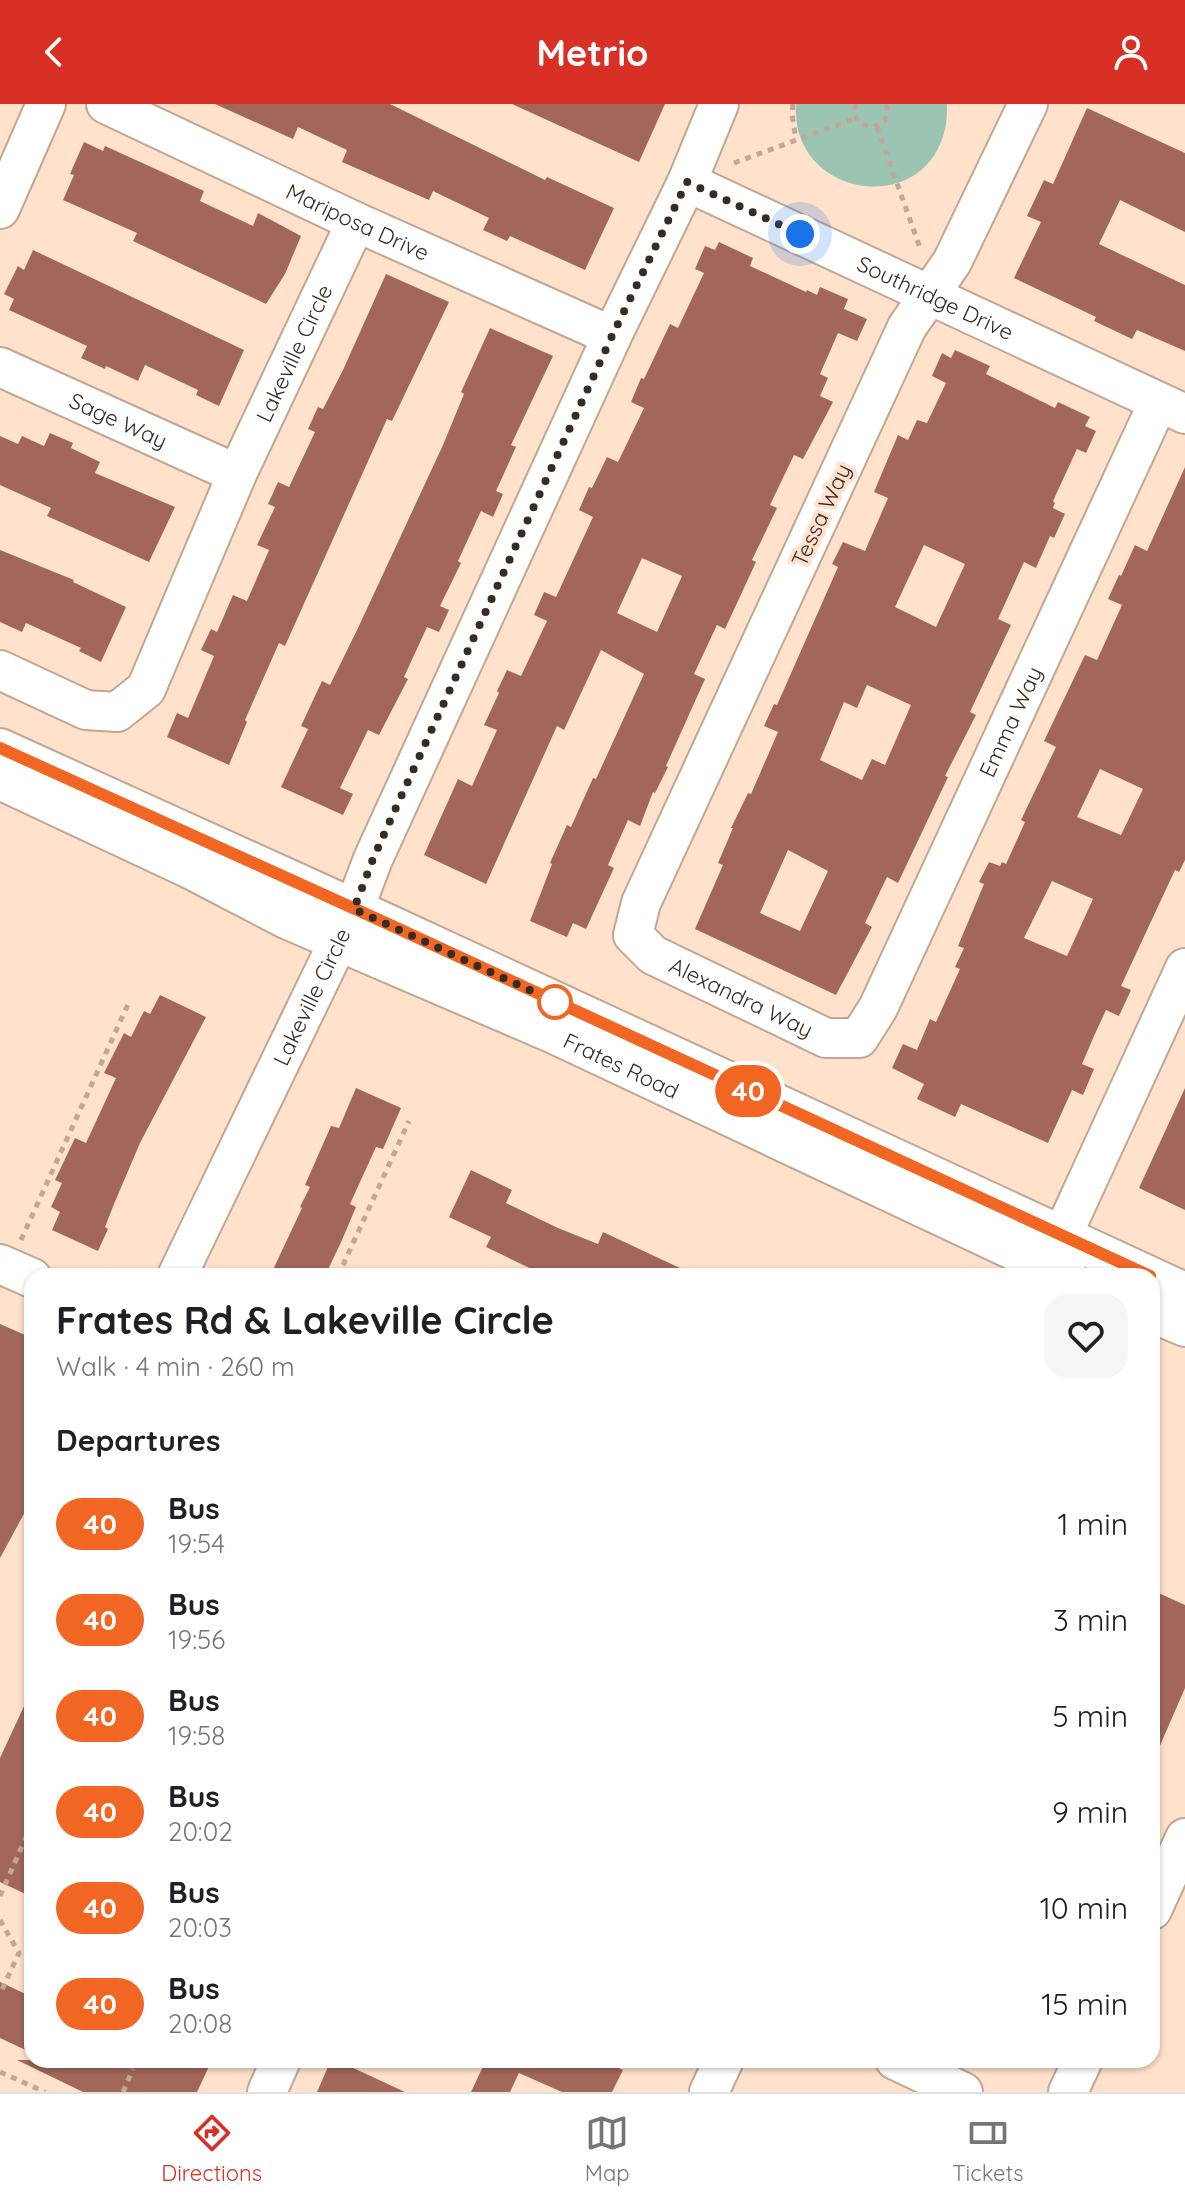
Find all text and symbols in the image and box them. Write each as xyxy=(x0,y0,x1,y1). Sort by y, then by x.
icon: back xyxy=(32,30,76,74)
text: Metrio xyxy=(536,30,649,75)
icon: person xyxy=(1109,30,1153,74)
street label: Mariposa Drive xyxy=(282,177,434,267)
your location xyxy=(780,214,820,254)
street label: Southridge Drive xyxy=(853,249,1018,346)
street label: Lakeville Circle xyxy=(250,280,339,427)
street label: Sage Way xyxy=(65,386,172,455)
street label: Tessa Way xyxy=(785,459,857,571)
street label: Emma Way xyxy=(973,662,1048,782)
street label: Lakeville Circle xyxy=(267,924,357,1070)
street label: Alexandra Way xyxy=(665,951,818,1044)
unlabelled marker xyxy=(538,985,572,1019)
street label: Frates Road xyxy=(559,1026,684,1105)
line badge: 40 xyxy=(712,1065,784,1117)
text: 40 xyxy=(731,1073,765,1108)
button: heart xyxy=(1044,1294,1128,1378)
text: Frates Rd & Lakeville Circle xyxy=(56,1296,554,1344)
text: Walk · 4 min · 260 m xyxy=(56,1350,295,1383)
text: Departures xyxy=(56,1421,221,1459)
text: Bus xyxy=(168,1489,220,1527)
text: 1 min xyxy=(1058,1505,1128,1543)
text: 40 xyxy=(83,1506,117,1541)
text: 19:54 xyxy=(168,1527,225,1560)
text: Bus xyxy=(168,1585,220,1623)
text: 3 min xyxy=(1053,1601,1128,1639)
text: 40 xyxy=(83,1602,117,1637)
text: 19:56 xyxy=(168,1623,225,1656)
text: Bus xyxy=(168,1681,220,1719)
text: 5 min xyxy=(1052,1697,1128,1735)
text: 40 xyxy=(83,1698,117,1733)
text: 19:58 xyxy=(168,1719,225,1752)
text: Bus xyxy=(168,1777,220,1815)
text: 9 min xyxy=(1052,1793,1128,1831)
text: 40 xyxy=(83,1794,117,1829)
text: 20:02 xyxy=(168,1815,233,1848)
text: Bus xyxy=(168,1873,220,1911)
text: 10 min xyxy=(1040,1889,1128,1927)
text: 40 xyxy=(83,1890,117,1925)
text: 20:03 xyxy=(168,1911,232,1944)
text: Bus xyxy=(168,1969,220,2007)
text: 15 min xyxy=(1041,1985,1128,2023)
text: 40 xyxy=(83,1986,117,2021)
text: 20:08 xyxy=(168,2007,232,2040)
tab: Directions xyxy=(161,2111,262,2187)
tab: Map xyxy=(585,2111,630,2187)
tab: Tickets xyxy=(952,2111,1024,2187)

